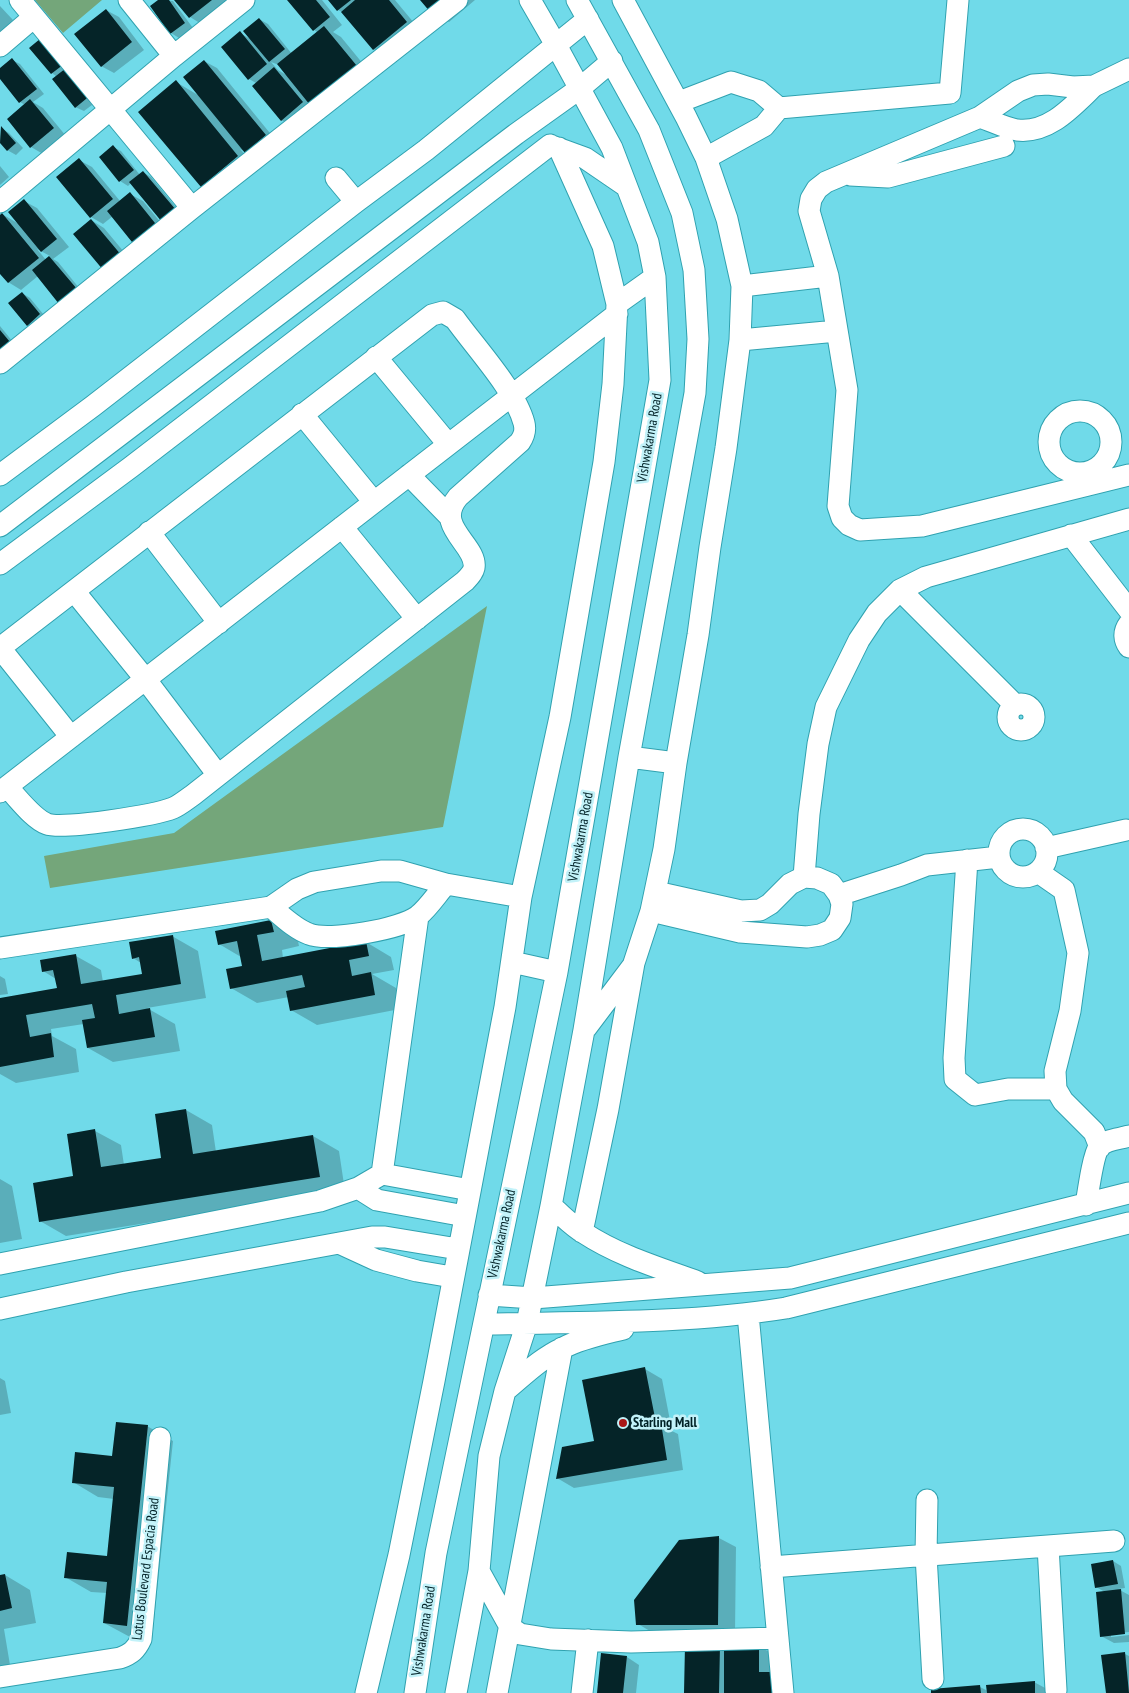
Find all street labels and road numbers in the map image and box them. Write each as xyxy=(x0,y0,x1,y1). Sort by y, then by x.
street label: Vishwakarma Road xyxy=(634,392,666,484)
street label: Vishwakarma Road xyxy=(565,791,597,883)
street label: Vishwakarma Road xyxy=(484,1188,520,1280)
street label: Lotus Boulevard Espacia Road xyxy=(129,1497,163,1641)
street label: Vishwakarma Road xyxy=(409,1585,439,1677)

